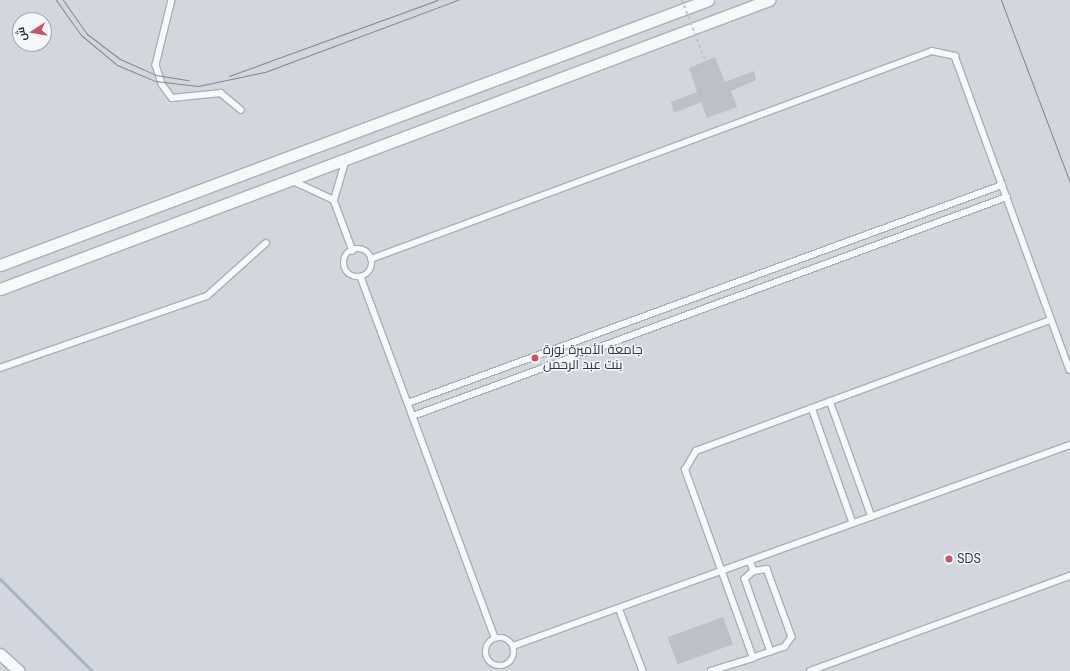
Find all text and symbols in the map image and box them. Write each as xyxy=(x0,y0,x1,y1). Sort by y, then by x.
north arrow xyxy=(12,12,52,52)
text: ش xyxy=(13,26,30,43)
place label: جامعة الأميرة نورة بنت عبد الرحمن xyxy=(543,343,643,374)
marker: جامعة الأميرة نورة بنت عبد الرحمن xyxy=(530,353,540,363)
place label: SDS xyxy=(957,551,981,567)
marker: SDS xyxy=(944,554,954,564)

